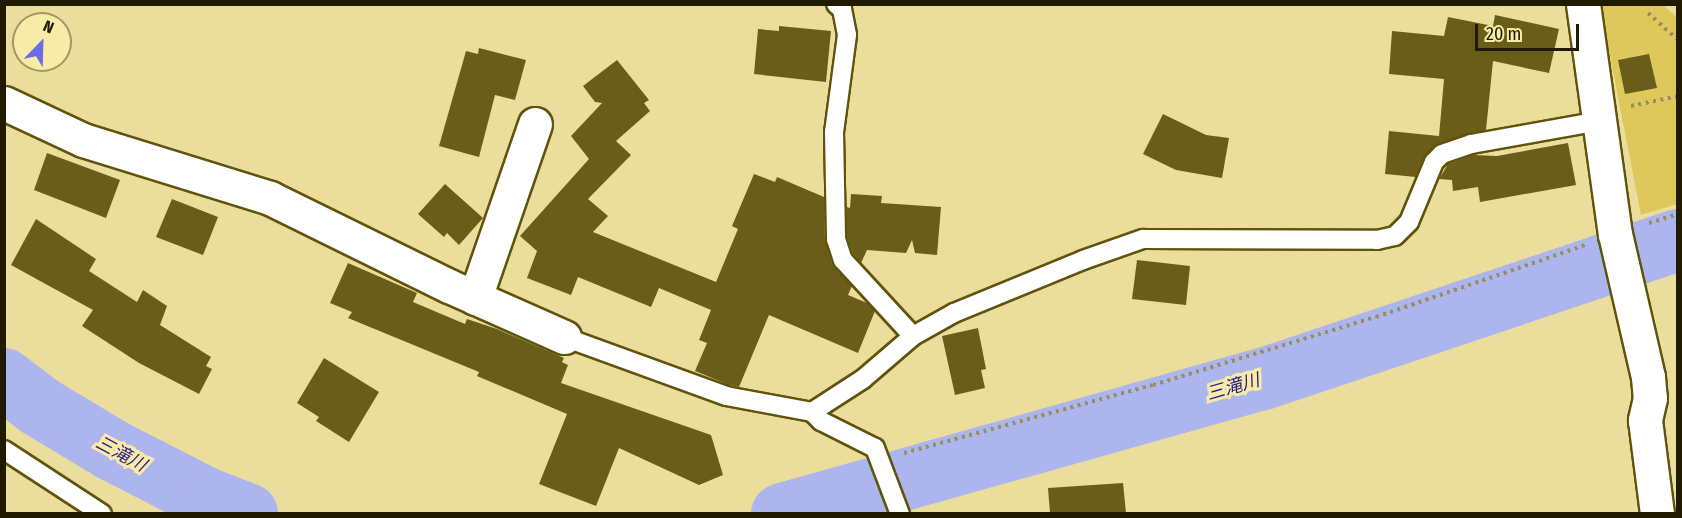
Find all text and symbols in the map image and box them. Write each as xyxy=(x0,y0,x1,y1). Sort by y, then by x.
north arrow xyxy=(12,12,72,72)
scale bar xyxy=(1478,12,1582,50)
text: N xyxy=(40,16,57,37)
text: 20 m xyxy=(1486,23,1521,45)
water label: 三滝川 xyxy=(1204,369,1262,405)
water label: 三滝川 xyxy=(92,432,150,476)

